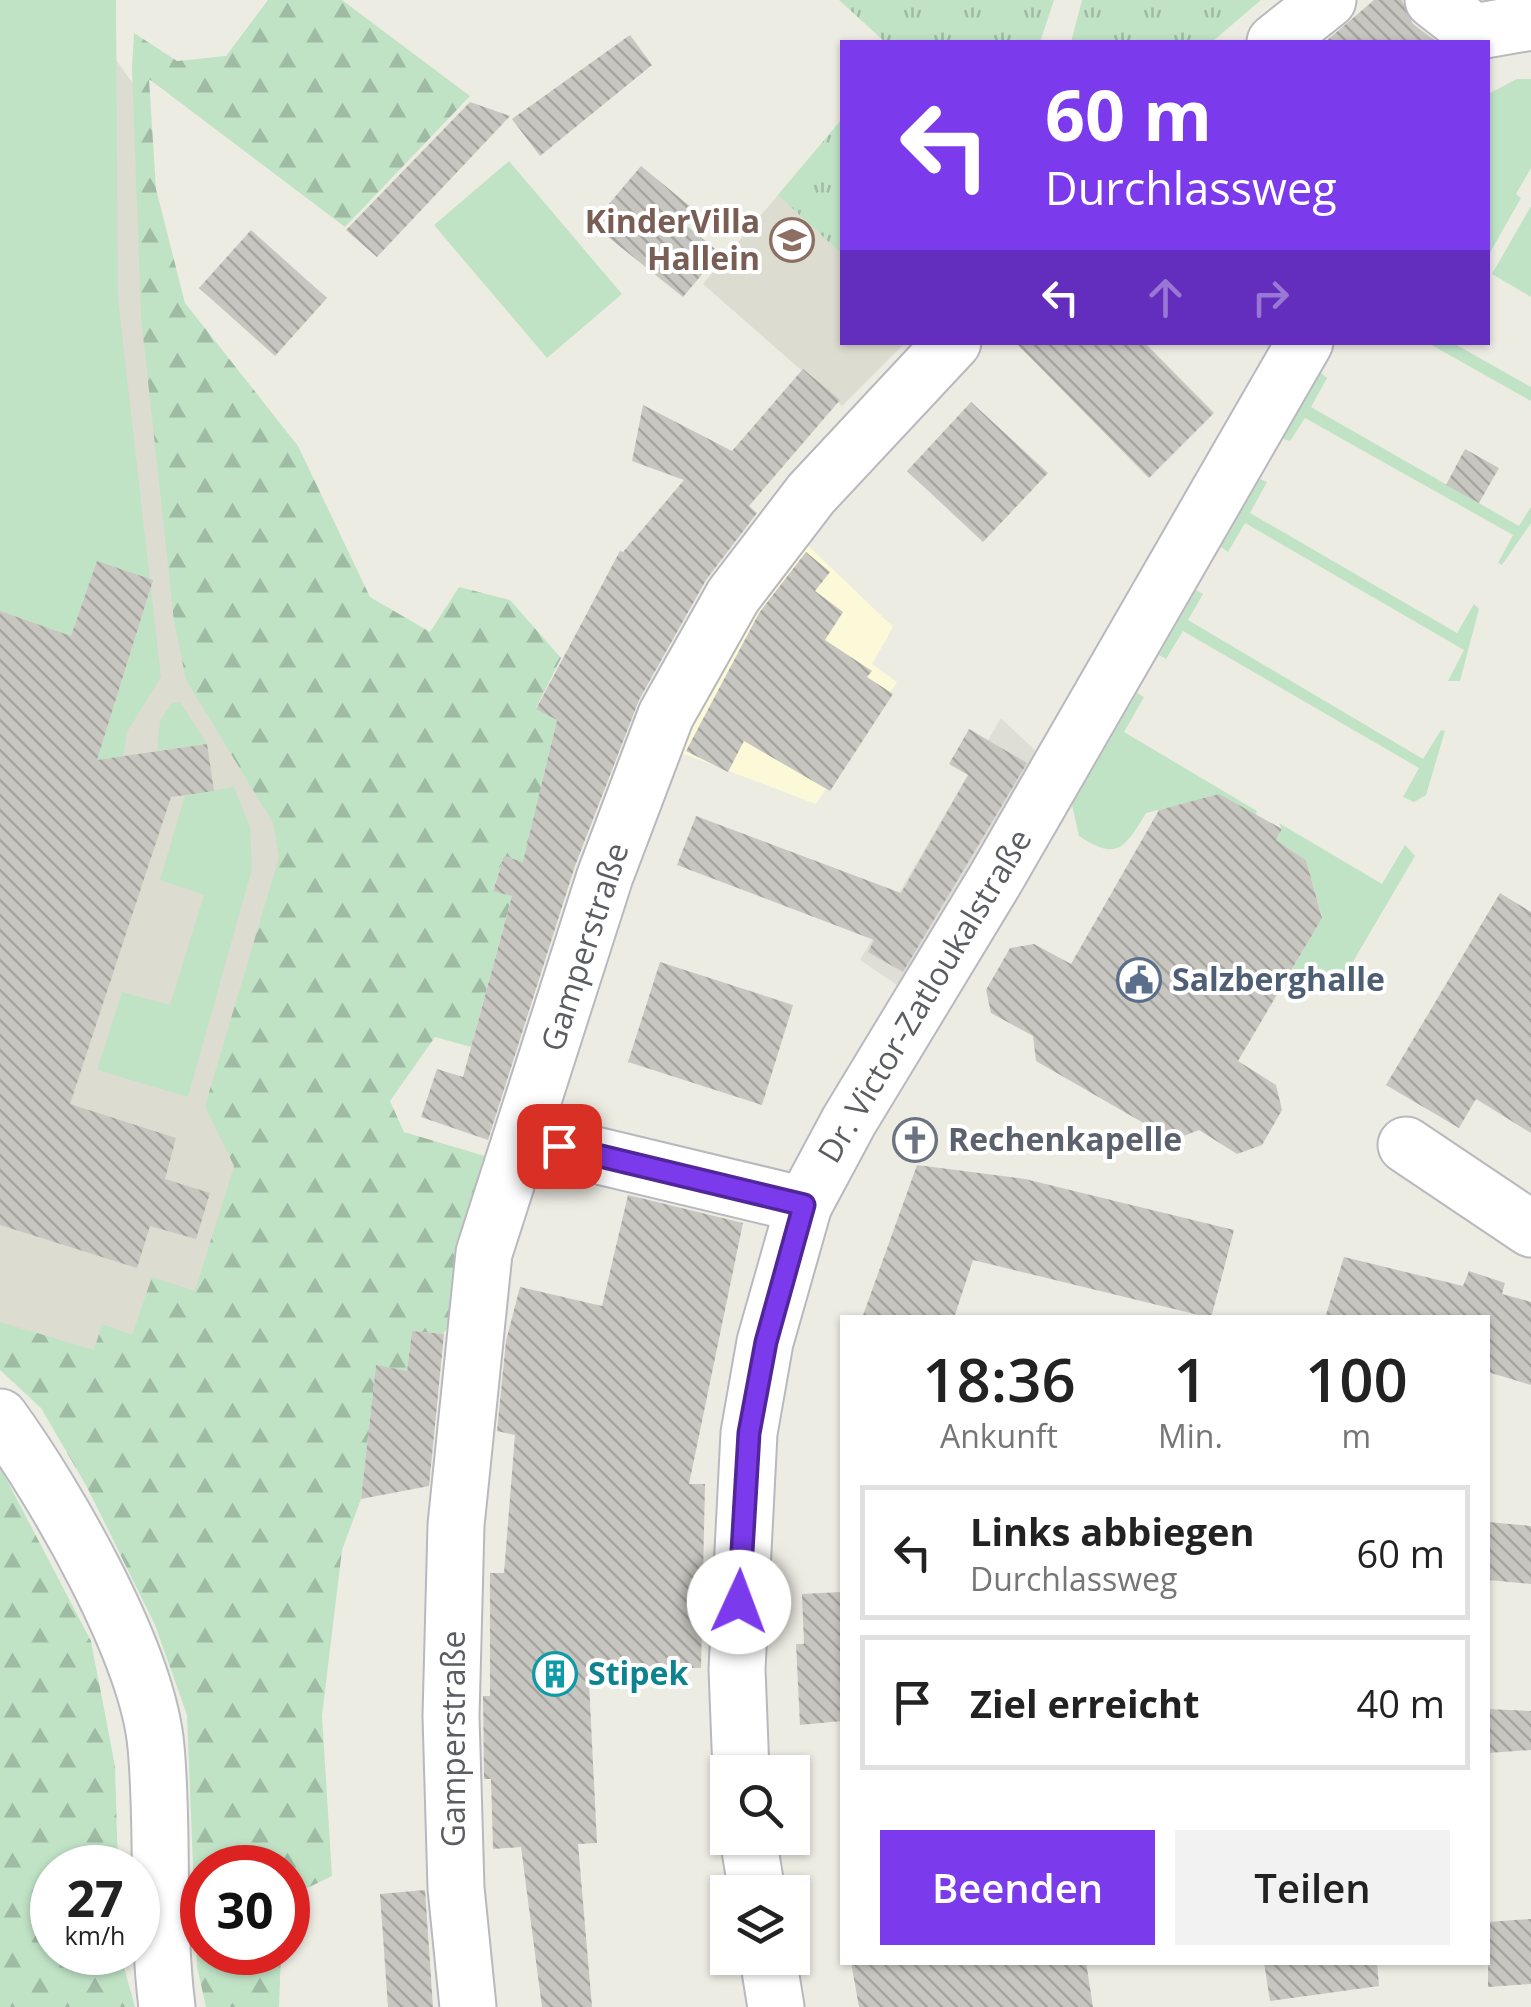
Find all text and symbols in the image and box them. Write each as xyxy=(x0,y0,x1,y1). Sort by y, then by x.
text: 60 m xyxy=(1045,66,1212,162)
icon: left xyxy=(880,80,1010,210)
text: Durchlassweg xyxy=(1045,157,1337,218)
place label: KinderVilla Hallein xyxy=(585,199,760,279)
school or university icon: KinderVilla Hallein xyxy=(769,217,815,263)
icon: left xyxy=(1033,270,1088,325)
icon: ahead xyxy=(1138,270,1193,325)
icon: right xyxy=(1243,270,1298,325)
street label: Dr. Victor-Zatloukalstraße xyxy=(807,820,1041,1170)
street label: Gamperstraße xyxy=(530,837,638,1056)
public building icon: Salzberghalle xyxy=(1116,957,1162,1003)
place label: Salzberghalle xyxy=(1172,957,1385,1000)
pin xyxy=(517,1104,602,1189)
church icon: Rechenkapelle xyxy=(892,1117,938,1163)
place label: Rechenkapelle xyxy=(948,1117,1182,1160)
icon: arrive xyxy=(532,1119,587,1174)
text: 18:36 xyxy=(922,1338,1076,1420)
text: 1 xyxy=(1173,1338,1208,1420)
text: 100 xyxy=(1305,1338,1408,1420)
text: Ankunft xyxy=(940,1414,1058,1457)
text: Min. xyxy=(1158,1414,1223,1457)
text: m xyxy=(1342,1414,1371,1457)
text: Links abbiegen xyxy=(970,1505,1254,1557)
icon: left xyxy=(885,1525,940,1580)
text: 60 m xyxy=(1356,1527,1445,1579)
position arrow xyxy=(687,1550,791,1654)
text: Durchlassweg xyxy=(970,1557,1177,1600)
street label: Gamperstraße xyxy=(431,1631,474,1847)
building icon: Stipek xyxy=(532,1651,578,1697)
place label: Stipek xyxy=(588,1651,688,1694)
icon: arrive xyxy=(885,1675,940,1730)
text: Ziel erreicht xyxy=(970,1677,1200,1729)
text: 40 m xyxy=(1356,1677,1445,1729)
map controls xyxy=(710,1755,810,1975)
button: search xyxy=(710,1755,810,1855)
button: Beenden xyxy=(880,1830,1155,1945)
button: Teilen xyxy=(1175,1830,1450,1945)
speed limit sign: 30 xyxy=(180,1845,310,1975)
text: 27 xyxy=(66,1864,124,1932)
button: layers xyxy=(710,1875,810,1975)
text: km/h xyxy=(65,1918,125,1952)

